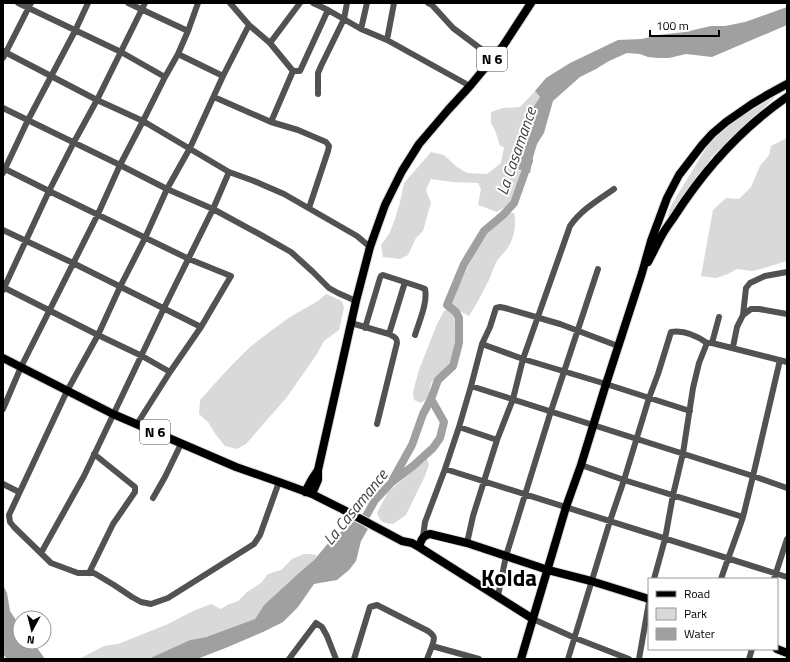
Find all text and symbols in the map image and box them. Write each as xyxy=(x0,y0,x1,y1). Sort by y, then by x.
scale bar xyxy=(650,12,719,38)
text: 100 m xyxy=(656,16,689,35)
road number: N 6 xyxy=(477,47,507,71)
water label: La Casamance xyxy=(490,102,543,198)
road number: N 6 xyxy=(140,420,170,444)
water label: La Casamance xyxy=(317,463,394,550)
district label: Kolda xyxy=(481,560,537,595)
legend xyxy=(648,578,778,650)
text: Road xyxy=(684,584,710,603)
text: Park xyxy=(684,604,707,623)
north arrow xyxy=(12,610,52,650)
text: Water xyxy=(684,624,715,643)
text: N xyxy=(26,632,36,648)

